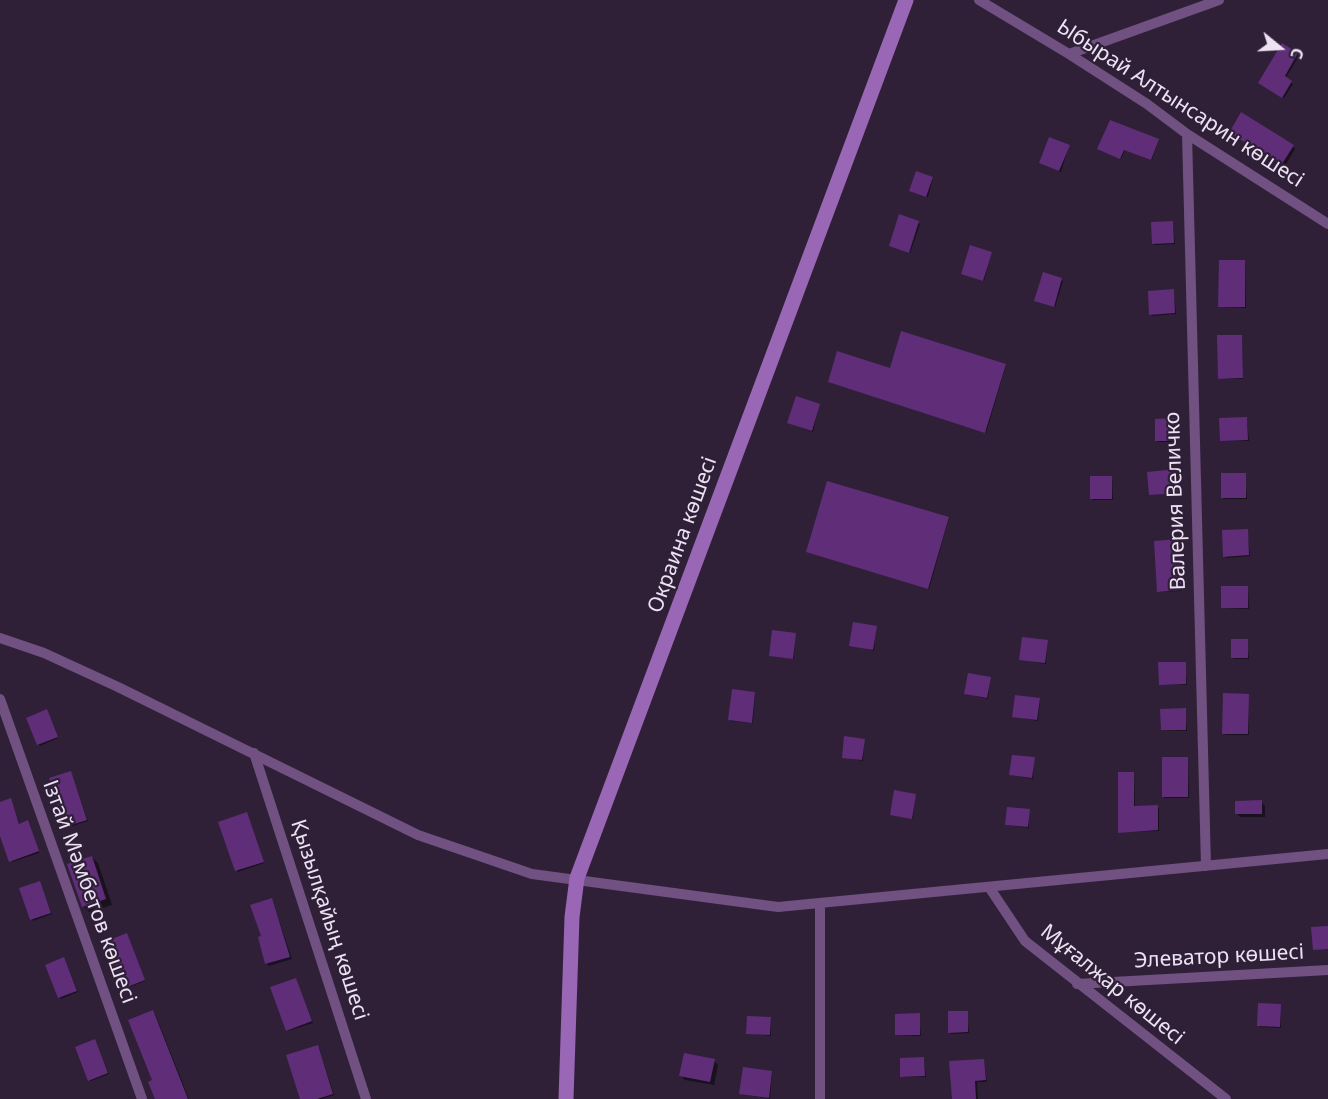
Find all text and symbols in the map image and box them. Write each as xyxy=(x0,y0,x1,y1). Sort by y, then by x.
street label: Ыбырай Алтынсарин көшесі xyxy=(1052,15,1308,193)
north arrow xyxy=(1250,18,1310,78)
text: С xyxy=(1285,45,1309,62)
street label: Валерия Величко xyxy=(1160,411,1192,591)
street label: Окраина көшесі xyxy=(643,454,723,616)
street label: Ізтай Мәмбетов көшесі xyxy=(37,777,141,1007)
street label: Қызылқайың көшесі xyxy=(285,816,373,1024)
street label: Мұғалжар көшесі xyxy=(1035,919,1189,1051)
street label: Элеватор көшесі xyxy=(1133,940,1305,974)

